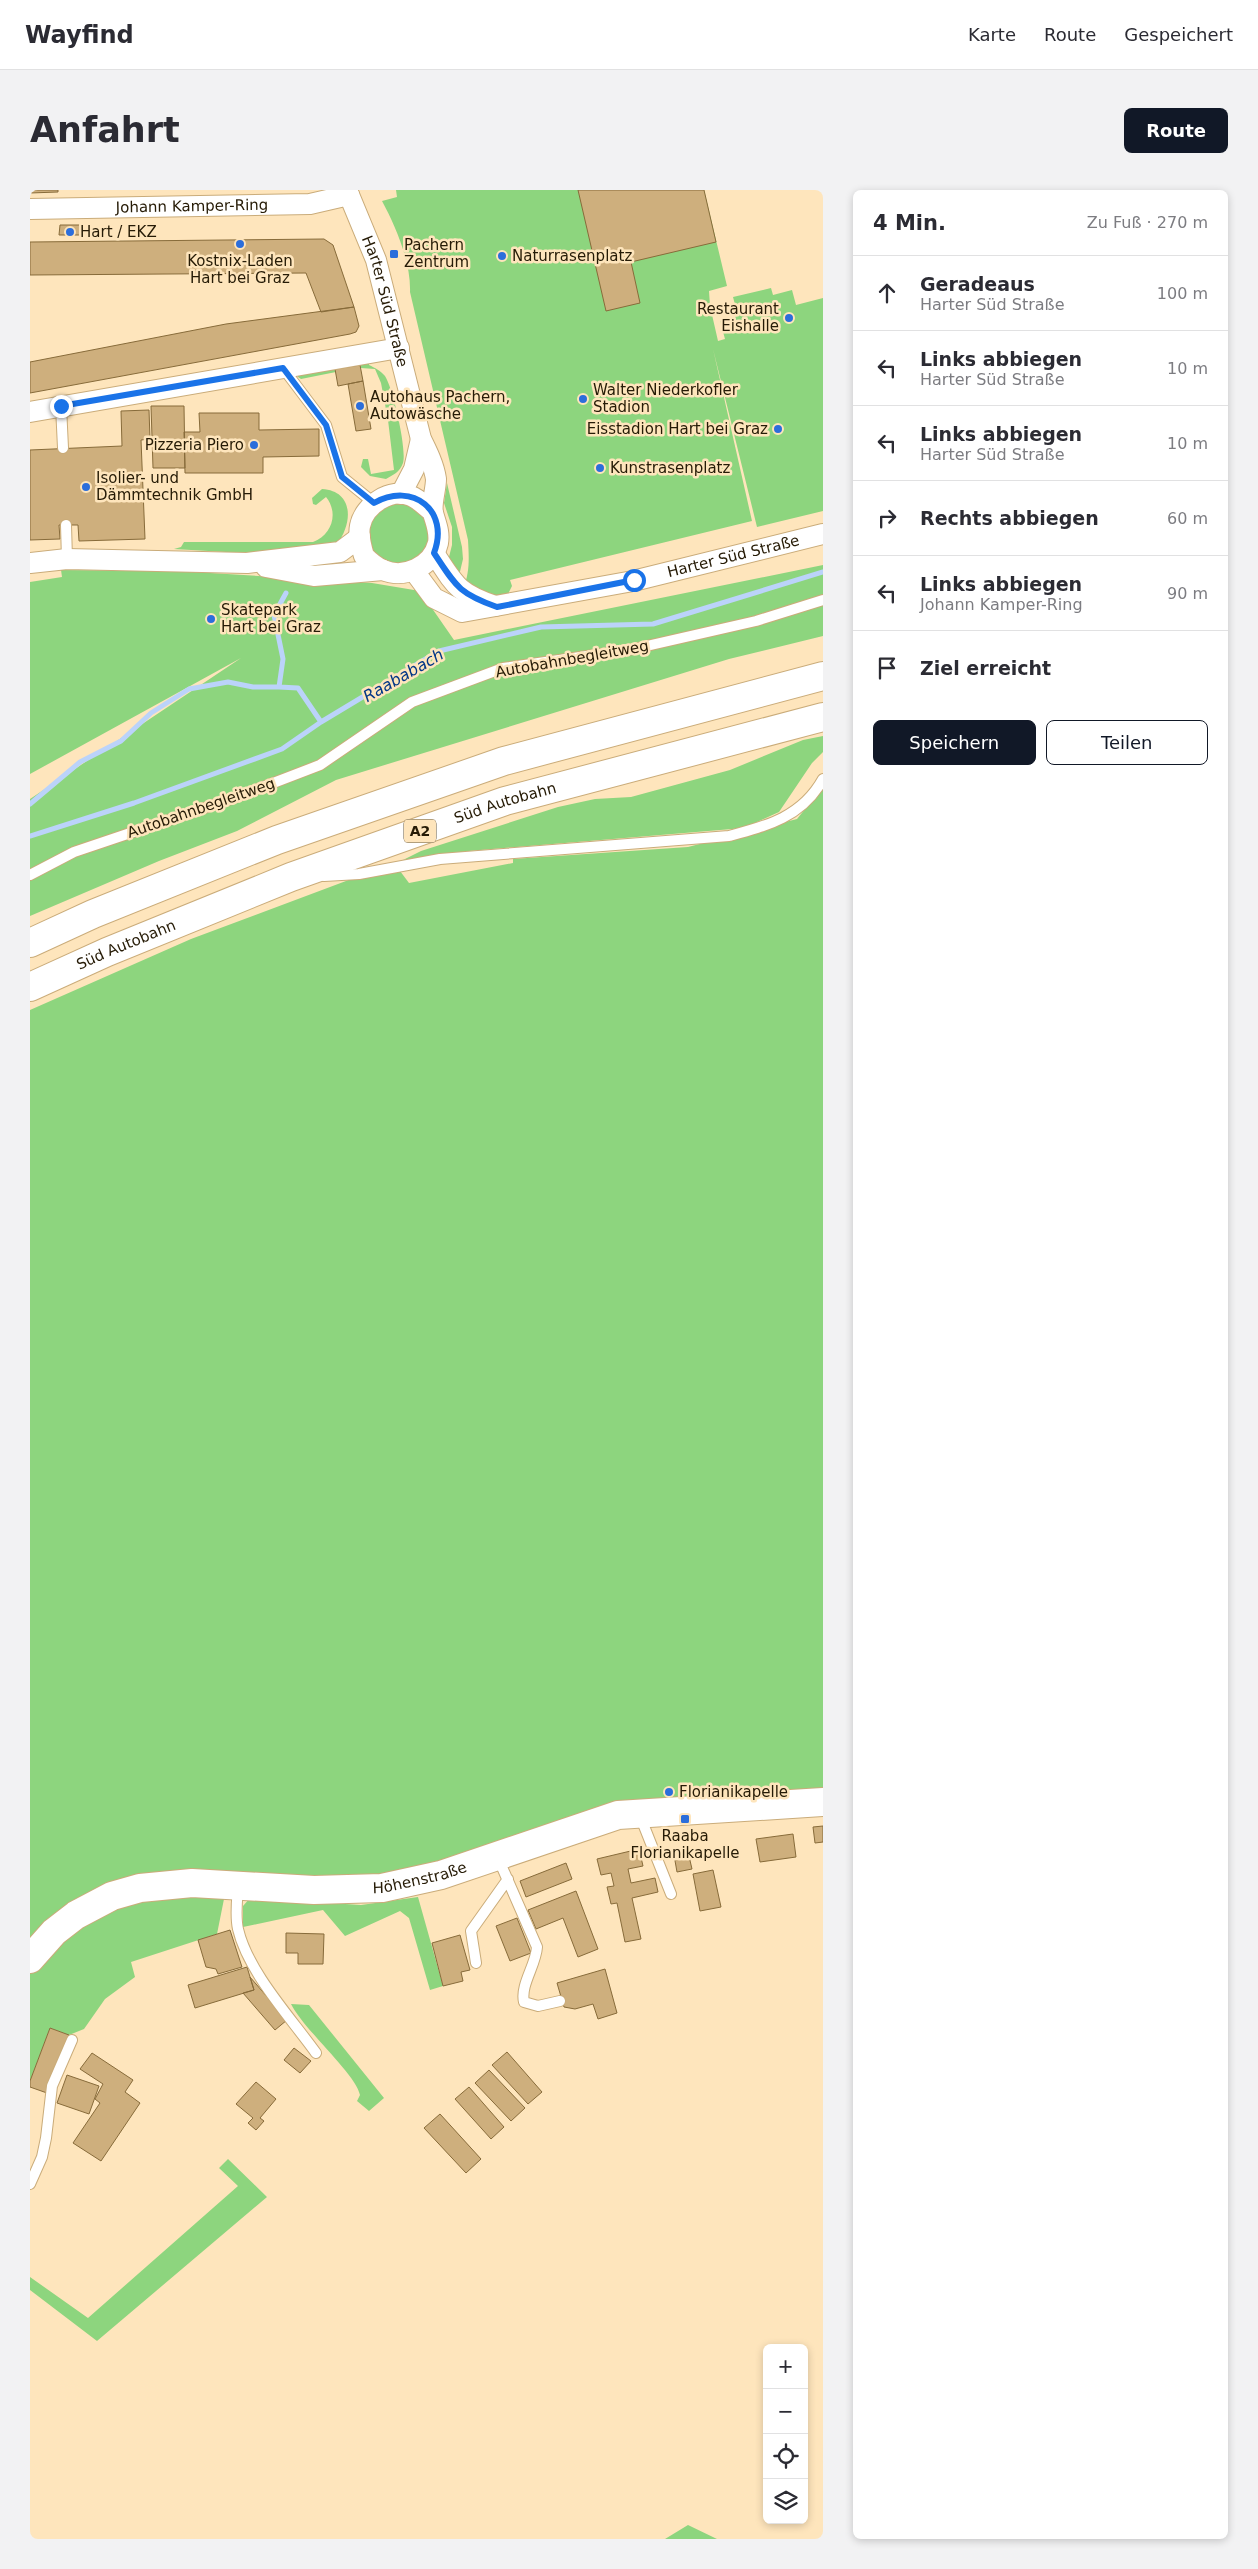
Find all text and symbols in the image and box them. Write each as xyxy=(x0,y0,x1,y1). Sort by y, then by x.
text: Wayfind xyxy=(25,21,134,49)
text: Karte xyxy=(968,24,1016,45)
text: Route xyxy=(1044,24,1096,45)
text: Gespeichert xyxy=(1124,24,1233,45)
button: Route xyxy=(1124,108,1228,153)
text: Anfahrt xyxy=(30,110,180,150)
street label: Johann Kamper-Ring xyxy=(115,196,268,216)
text: 4 Min. xyxy=(873,211,946,235)
text: Zu Fuß · 270 m xyxy=(1087,213,1208,232)
place label: Hart / EKZ xyxy=(80,223,157,241)
marker: Hart / EKZ xyxy=(64,226,76,238)
street label: Harter Süd Straße xyxy=(358,233,412,369)
place label: Pachern Zentrum xyxy=(404,236,469,271)
marker: Kostnix-Laden Hart bei Graz xyxy=(234,238,246,250)
place label: Naturrasenplatz xyxy=(512,247,632,265)
marker: Pachern Zentrum xyxy=(388,248,400,260)
marker: Naturrasenplatz xyxy=(496,250,508,262)
place label: Kostnix-Laden Hart bei Graz xyxy=(187,252,293,287)
text: Geradeaus xyxy=(920,273,1035,295)
icon: ahead xyxy=(873,279,901,307)
text: 100 m xyxy=(1157,284,1208,303)
text: Harter Süd Straße xyxy=(920,295,1064,314)
place label: Restaurant Eishalle xyxy=(697,300,779,335)
marker: Restaurant Eishalle xyxy=(783,312,795,324)
text: Links abbiegen xyxy=(920,348,1082,370)
icon: left xyxy=(873,354,901,382)
text: 10 m xyxy=(1167,359,1208,378)
text: Harter Süd Straße xyxy=(920,370,1064,389)
place label: Walter Niederkofler Stadion xyxy=(593,381,739,416)
place label: Autohaus Pachern, Autowäsche xyxy=(370,388,510,423)
marker: Walter Niederkofler Stadion xyxy=(577,393,589,405)
route end xyxy=(50,395,73,418)
marker: Autohaus Pachern, Autowäsche xyxy=(354,400,366,412)
place label: Eisstadion Hart bei Graz xyxy=(587,420,768,438)
marker: Eisstadion Hart bei Graz xyxy=(772,423,784,435)
text: Links abbiegen xyxy=(920,423,1082,445)
icon: left xyxy=(873,429,901,457)
text: 10 m xyxy=(1167,434,1208,453)
place label: Pizzeria Piero xyxy=(145,436,244,454)
marker: Pizzeria Piero xyxy=(248,439,260,451)
text: Harter Süd Straße xyxy=(920,445,1064,464)
place label: Kunstrasenplatz xyxy=(610,459,730,477)
marker: Kunstrasenplatz xyxy=(594,462,606,474)
place label: Isolier- und Dämmtechnik GmbH xyxy=(96,469,253,504)
marker: Isolier- und Dämmtechnik GmbH xyxy=(80,481,92,493)
icon: right xyxy=(873,504,901,532)
text: Rechts abbiegen xyxy=(920,507,1099,529)
text: 60 m xyxy=(1167,509,1208,528)
street label: Harter Süd Straße xyxy=(665,531,801,581)
route start xyxy=(623,569,646,592)
text: Links abbiegen xyxy=(920,573,1082,595)
icon: left xyxy=(873,579,901,607)
text: 90 m xyxy=(1167,584,1208,603)
text: Johann Kamper-Ring xyxy=(920,595,1083,614)
place label: Skatepark Hart bei Graz xyxy=(221,601,321,636)
marker: Skatepark Hart bei Graz xyxy=(205,613,217,625)
street label: Autobahnbegleitweg xyxy=(494,637,650,681)
water label: Raababach xyxy=(360,645,447,706)
icon: arrive xyxy=(873,654,901,682)
text: Ziel erreicht xyxy=(920,657,1051,679)
button: Speichern xyxy=(873,720,1036,765)
button: Teilen xyxy=(1046,720,1208,765)
street label: Autobahnbegleitweg xyxy=(125,774,277,842)
street label: Süd Autobahn xyxy=(452,779,558,827)
road number: A2 xyxy=(404,820,436,842)
street label: Süd Autobahn xyxy=(74,916,178,974)
place label: Florianikapelle xyxy=(679,1783,788,1801)
marker: Florianikapelle xyxy=(663,1786,675,1798)
marker: Raaba Florianikapelle xyxy=(679,1813,691,1825)
place label: Raaba Florianikapelle xyxy=(630,1827,740,1862)
street label: Höhenstraße xyxy=(372,1858,469,1897)
map controls xyxy=(763,2344,808,2524)
button: + xyxy=(763,2344,808,2389)
button: − xyxy=(763,2389,808,2434)
button: locate xyxy=(763,2434,808,2479)
button: layers xyxy=(763,2479,808,2524)

